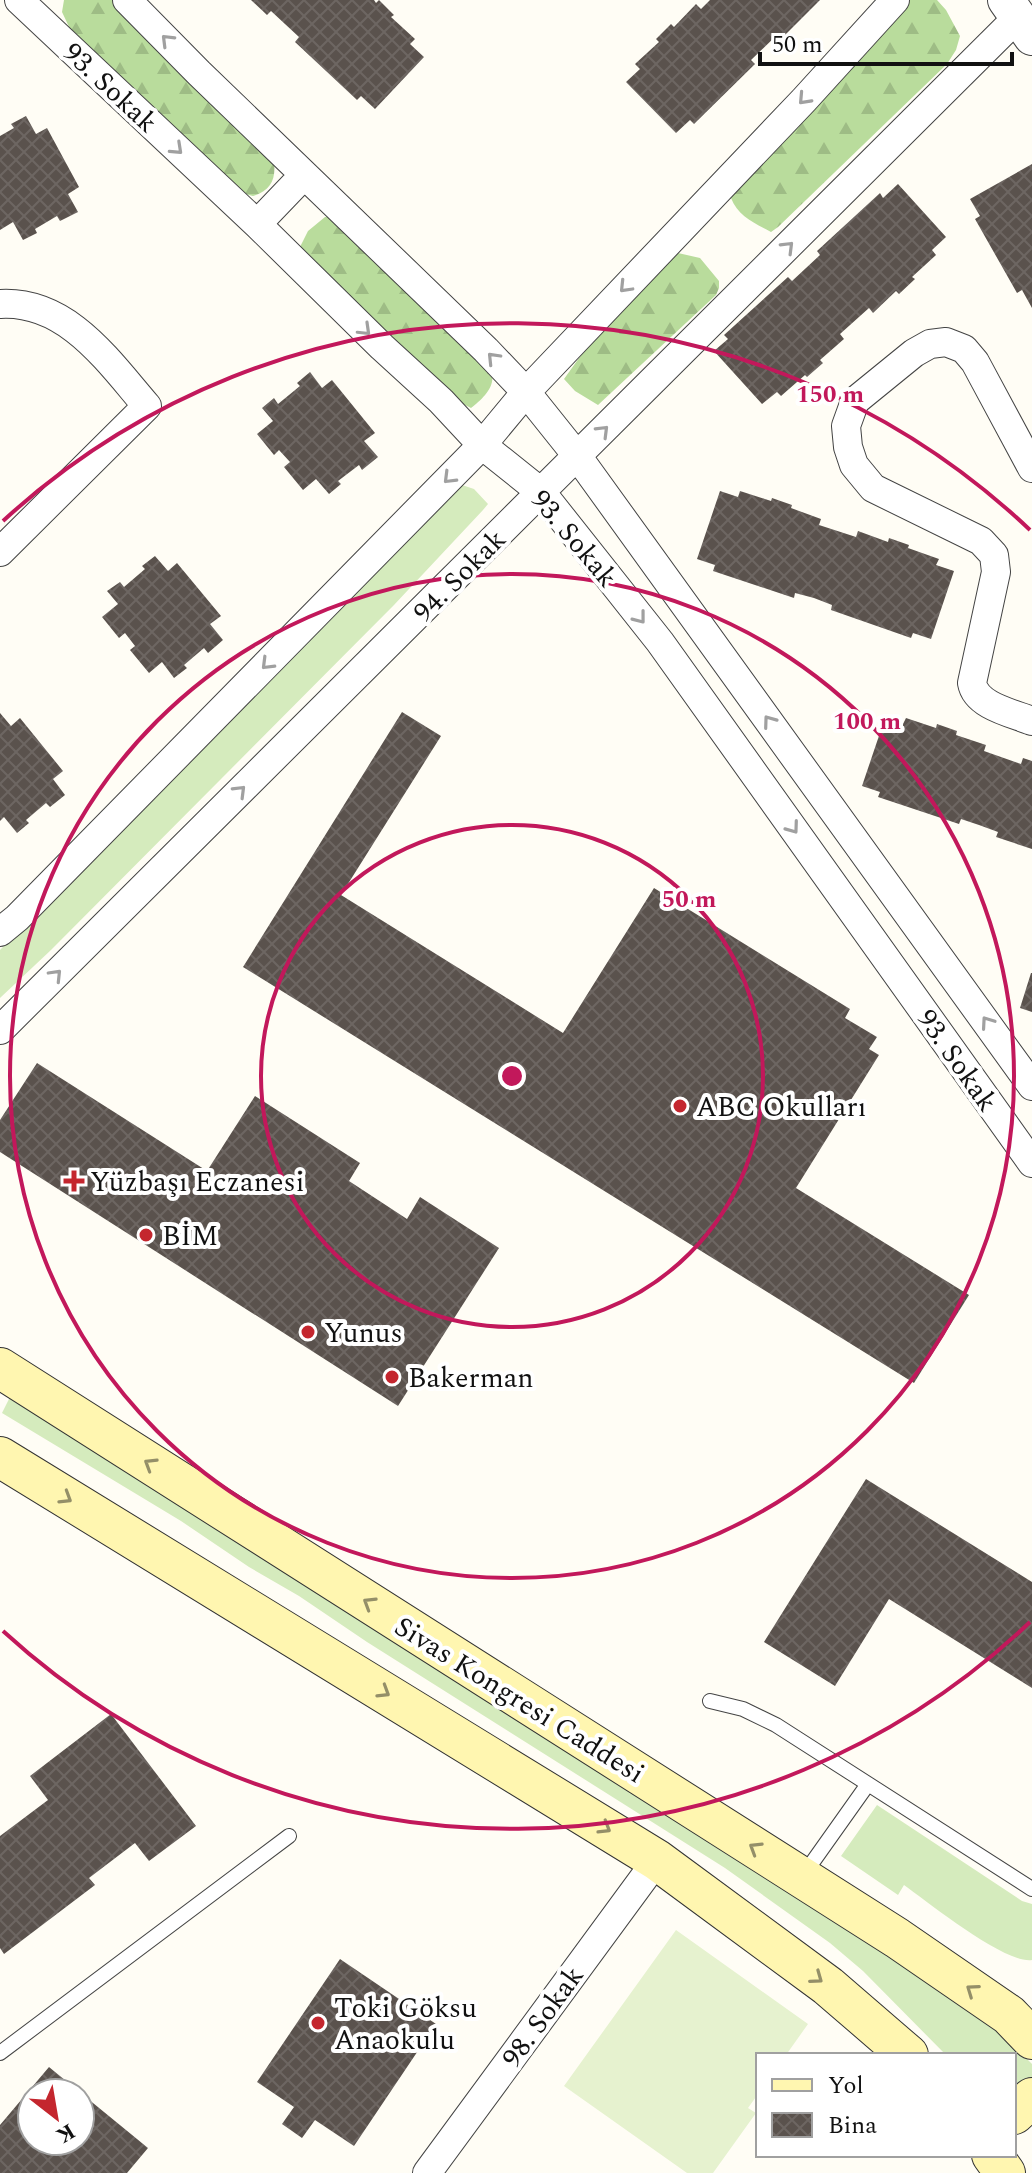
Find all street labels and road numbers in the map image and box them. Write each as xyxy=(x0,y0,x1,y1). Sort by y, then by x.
street label: 93. Sokak xyxy=(53,32,167,144)
street label: 93. Sokak xyxy=(520,480,628,598)
street label: 94. Sokak xyxy=(404,520,517,633)
street label: 93. Sokak xyxy=(906,1001,1008,1121)
street label: Sivas Kongresi Caddesi xyxy=(386,1606,653,1795)
street label: 98. Sokak xyxy=(491,1957,595,2077)

